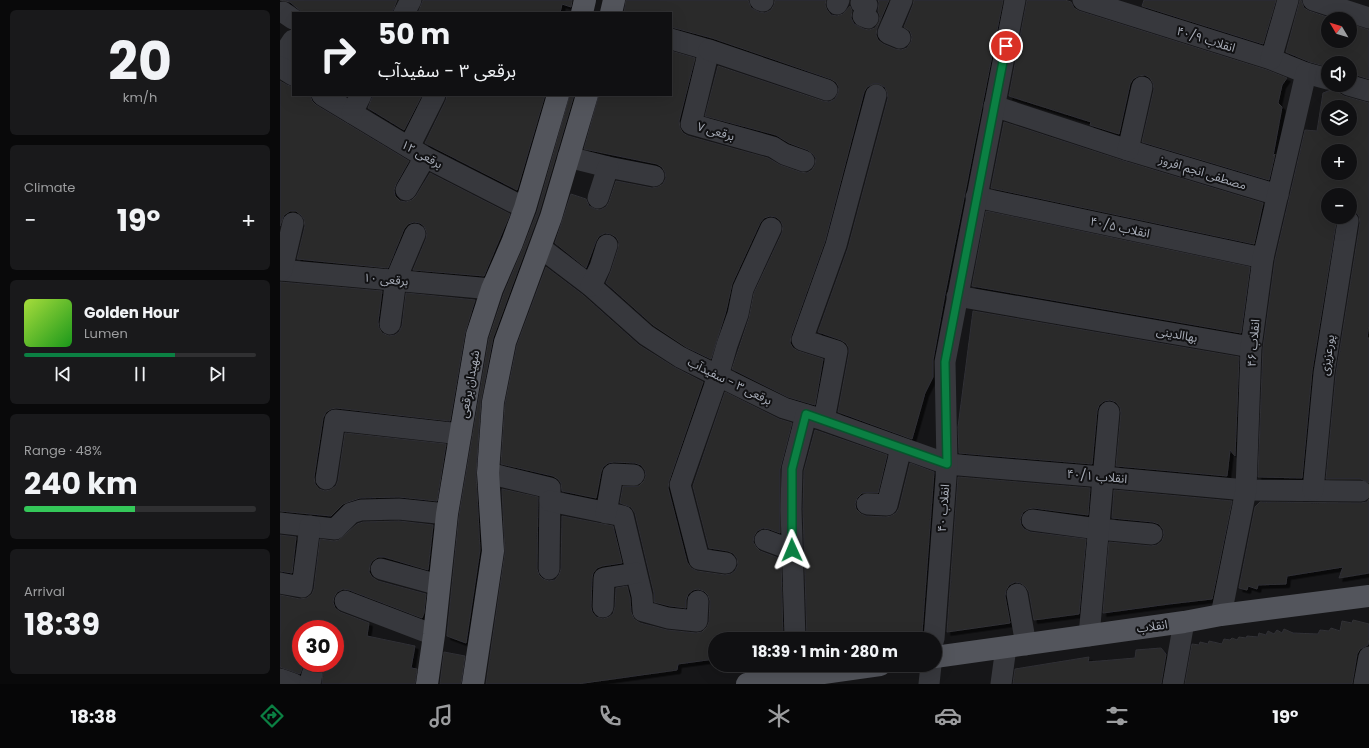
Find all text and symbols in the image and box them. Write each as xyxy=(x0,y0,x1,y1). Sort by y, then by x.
north arrow xyxy=(1321,12,1357,48)
map controls xyxy=(1321,12,1357,224)
text: 50 m xyxy=(378,15,450,54)
street label: انقلاب ۴۰/۹ xyxy=(1175,22,1238,56)
text: 20 xyxy=(108,25,172,98)
icon: right xyxy=(312,28,364,80)
pin xyxy=(989,29,1023,63)
icon: arrive xyxy=(995,35,1017,57)
button: sound xyxy=(1321,56,1357,92)
text: برقعی ۳ - سفیدآب xyxy=(378,58,516,83)
text: km/h xyxy=(123,88,157,107)
button: layers xyxy=(1321,100,1357,136)
street label: برقعی ۷ xyxy=(695,118,737,144)
street label: برقعی ۱۲ xyxy=(398,136,446,172)
button: + xyxy=(1321,144,1357,180)
street label: مصطفی انجم افروز xyxy=(1156,150,1249,194)
text: Climate xyxy=(24,178,75,197)
button: − xyxy=(1321,188,1357,224)
text: 19° xyxy=(117,199,160,242)
text: − xyxy=(24,205,36,236)
text: + xyxy=(241,205,256,236)
street label: انقلاب ۴۰/۵ xyxy=(1089,212,1152,242)
street label: برقعی ۱۰ xyxy=(363,269,409,289)
text: Golden Hour xyxy=(84,302,179,323)
street label: انقلاب ۴۶ xyxy=(1242,318,1264,368)
street label: بهاالدینی xyxy=(1155,322,1199,346)
text: Lumen xyxy=(84,324,128,343)
street label: پورعزیزی xyxy=(1316,333,1338,377)
street label: شهیدان برقعی xyxy=(455,349,483,419)
street label: برقعی ۳ - سفیدآب xyxy=(685,353,775,409)
icon: previous xyxy=(52,363,74,385)
icon: pause xyxy=(129,363,151,385)
icon: next xyxy=(206,363,228,385)
text: Range · 48% xyxy=(24,441,102,460)
text: 240 km xyxy=(24,462,138,505)
street label: انقلاب ۴۰/۱ xyxy=(1066,465,1128,487)
street label: انقلاب ۴۰ xyxy=(933,483,953,533)
position arrow xyxy=(771,529,813,571)
text: Arrival xyxy=(24,582,65,601)
text: 18:39 xyxy=(24,603,100,646)
street label: انقلاب xyxy=(1135,615,1169,637)
speed limit sign: 30 xyxy=(292,620,344,672)
text: 18:39 · 1 min · 280 m xyxy=(752,641,898,662)
icon: directions xyxy=(258,702,286,730)
icon: music xyxy=(427,702,455,730)
icon: phone xyxy=(596,702,624,730)
icon: climate xyxy=(765,702,793,730)
icon: car xyxy=(934,702,962,730)
icon: filters xyxy=(1103,702,1131,730)
text: 18:38 xyxy=(71,704,117,729)
text: 19° xyxy=(1272,704,1298,729)

